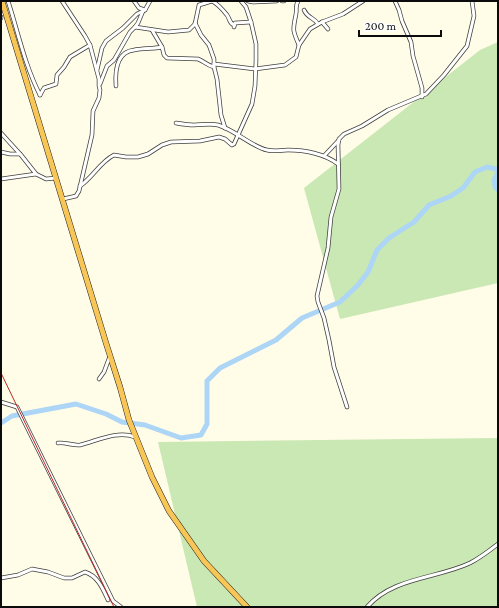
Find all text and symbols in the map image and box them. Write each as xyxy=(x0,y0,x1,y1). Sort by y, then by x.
scale bar xyxy=(359,12,441,38)
text: 200 m xyxy=(365,19,397,33)

